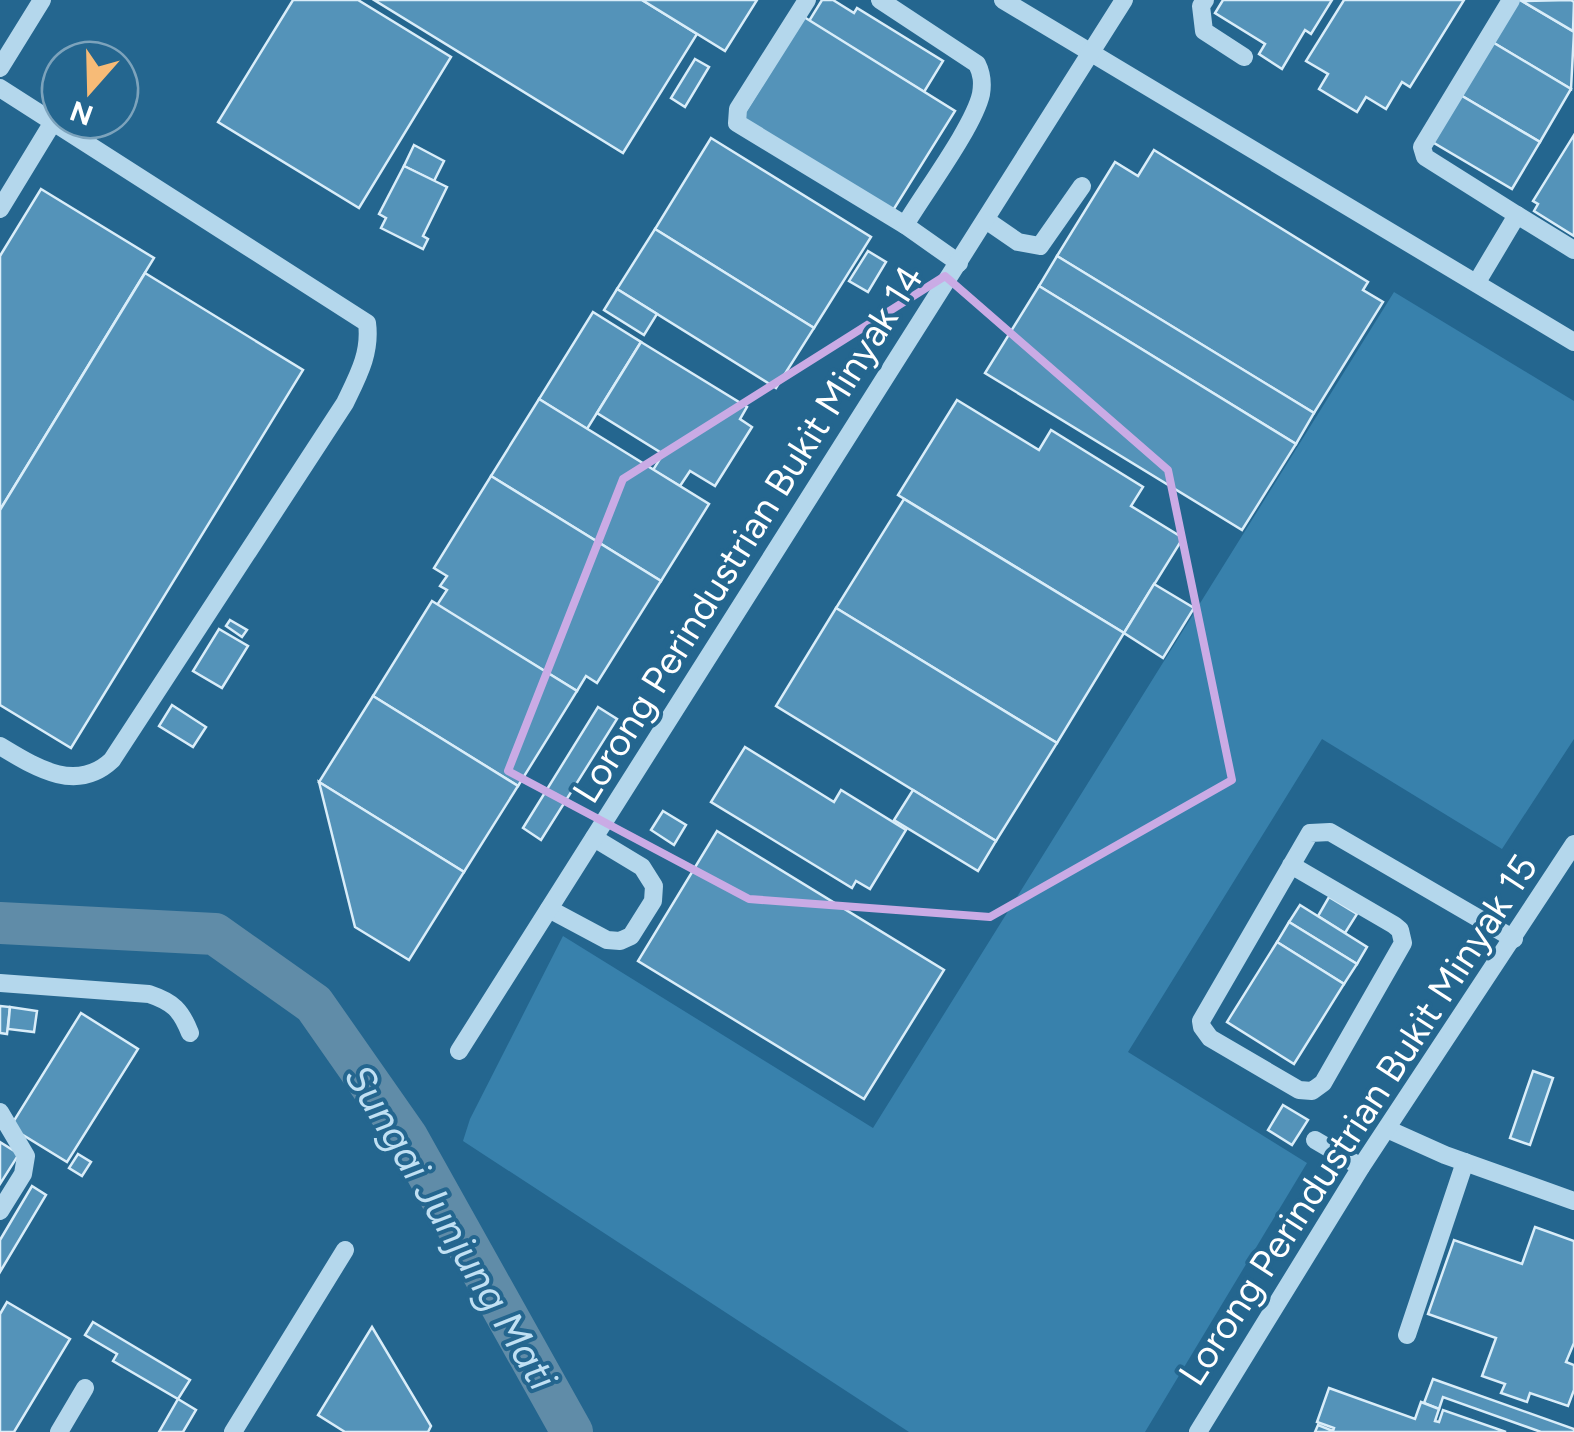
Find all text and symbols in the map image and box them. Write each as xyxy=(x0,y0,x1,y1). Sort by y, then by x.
north arrow xyxy=(40,40,140,140)
text: N xyxy=(65,94,97,133)
street label: Lorong Perindustrian Bukit Minyak 14 xyxy=(563,257,933,811)
street label: Lorong Perindustrian Bukit Minyak 15 xyxy=(1169,846,1547,1394)
water label: Sungai Junjung Mati xyxy=(335,1056,567,1399)

